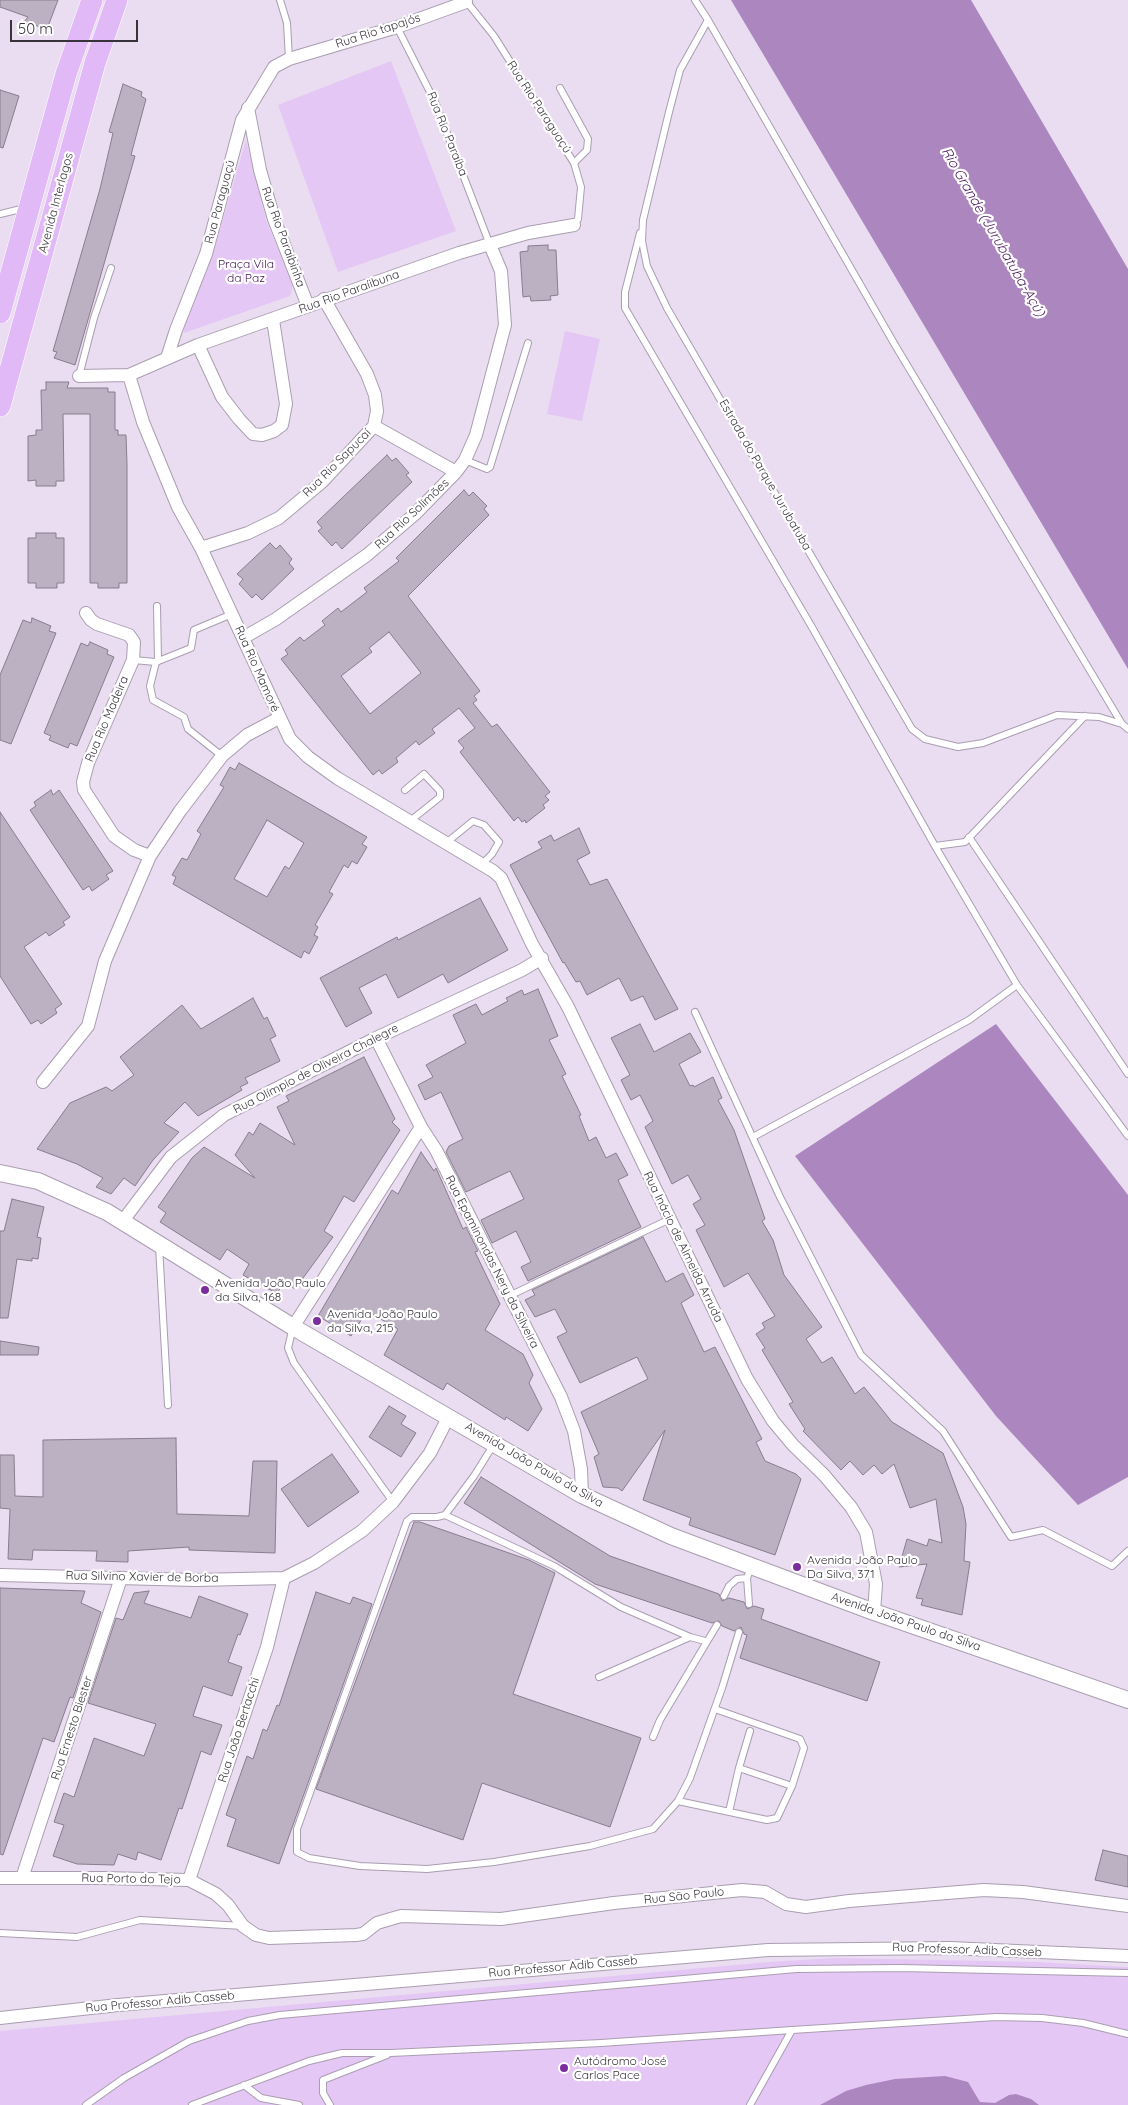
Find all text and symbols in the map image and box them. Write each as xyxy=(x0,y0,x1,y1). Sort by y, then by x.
scale bar xyxy=(12,10,140,42)
street label: Rua Rio tapajós xyxy=(334,10,422,52)
text: 50 m xyxy=(18,19,53,38)
street label: Rua Rio Paraguaçú xyxy=(504,58,574,156)
street label: Rua Rio Paraíba xyxy=(424,90,470,178)
water label: Rio Grande (Jurubatuba-Açú) xyxy=(938,144,1048,320)
street label: Avenida Interlagos xyxy=(36,151,76,255)
street label: Rua Paraguaçú xyxy=(202,159,238,245)
street label: Rua Rio Paraibinha xyxy=(258,185,308,289)
park label: Praça Vila da Paz xyxy=(218,257,274,285)
street label: Rua Rio Paraíibuna xyxy=(297,267,401,317)
street label: Estrada do Parque Jurubatuba xyxy=(716,397,814,553)
street label: Rua Rio Sapucaí xyxy=(300,426,374,500)
street label: Rua Rio Solimões xyxy=(372,476,452,552)
street label: Rua Rio Mamoré xyxy=(232,624,282,714)
street label: Rua Rio Madeira xyxy=(82,674,132,764)
street label: Rua Olímpio de Oliveira Chalegre xyxy=(231,1021,401,1117)
street label: Rua Inácio de Almeida Arruda xyxy=(640,1169,726,1325)
street label: Rua Epaminondas Nery da Silveira xyxy=(442,1173,542,1351)
place label: Avenida João Paulo da Silva, 168 xyxy=(215,1276,326,1304)
marker: Avenida João Paulo da Silva, 168 xyxy=(199,1284,211,1296)
place label: Avenida João Paulo da Silva, 215 xyxy=(327,1307,438,1335)
marker: Avenida João Paulo da Silva, 215 xyxy=(311,1315,323,1327)
street label: Avenida João Paulo da Silva xyxy=(462,1419,606,1511)
place label: Avenida João Paulo Da Silva, 371 xyxy=(807,1553,918,1581)
marker: Avenida João Paulo Da Silva, 371 xyxy=(791,1561,803,1573)
street label: Rua Silvino Xavier de Borba xyxy=(65,1568,219,1586)
street label: Avenida João Paulo da Silva xyxy=(829,1590,983,1654)
street label: Rua Ernesto Biester xyxy=(48,1674,96,1782)
street label: Rua João Bertacchi xyxy=(215,1676,263,1784)
street label: Rua Porto do Tejo xyxy=(81,1871,181,1887)
street label: Rua Sāo Paulo xyxy=(643,1885,725,1907)
street label: Rua Professor Adib Casseb xyxy=(892,1940,1042,1960)
street label: Rua Professor Adib Casseb xyxy=(488,1953,638,1981)
street label: Rua Professor Adib Casseb xyxy=(85,1988,235,2016)
place label: Autódromo José Carlos Pace xyxy=(574,2054,667,2082)
marker: Autódromo José Carlos Pace xyxy=(558,2062,570,2074)

